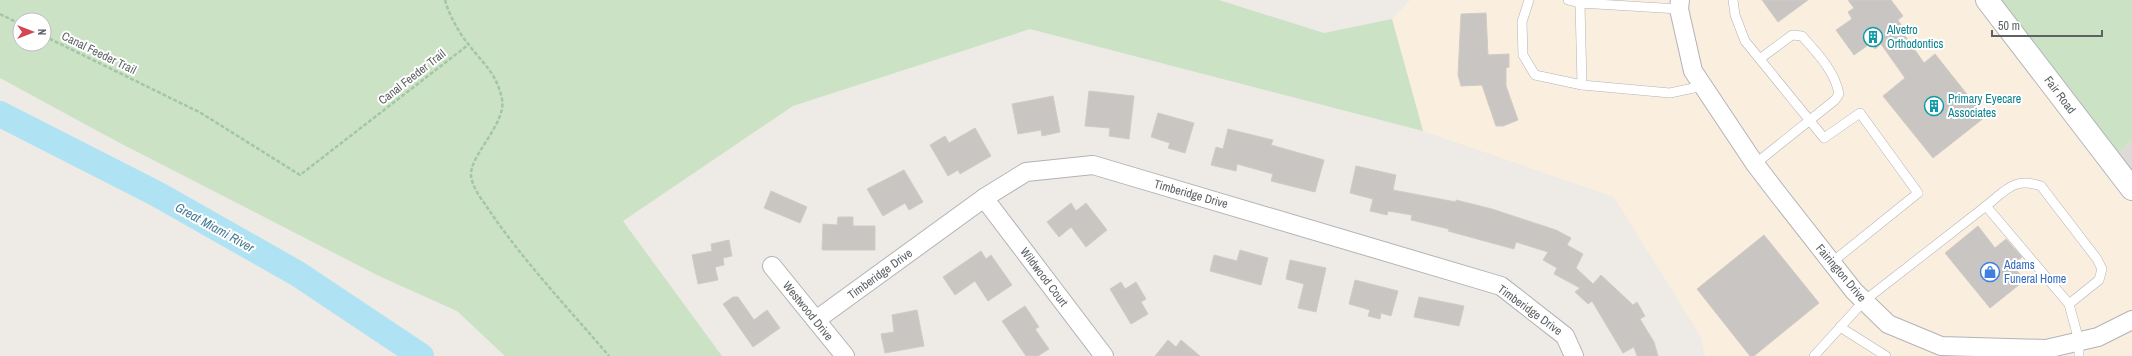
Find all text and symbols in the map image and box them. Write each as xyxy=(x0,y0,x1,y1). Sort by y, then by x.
north arrow xyxy=(12,12,52,52)
scale bar xyxy=(1992,12,2102,38)
text: 50 m xyxy=(1998,18,2020,34)
place label: Alvetro Orthodontics xyxy=(1886,22,1943,52)
building icon: Alvetro Orthodontics xyxy=(1862,26,1884,48)
street label: Canal Feeder Trail xyxy=(59,28,139,78)
text: N xyxy=(35,29,49,35)
street label: Canal Feeder Trail xyxy=(375,46,449,108)
street label: Fair Road xyxy=(2041,73,2079,117)
place label: Primary Eyecare Associates xyxy=(1947,91,2021,121)
building icon: Primary Eyecare Associates xyxy=(1923,95,1945,117)
street label: Timberidge Drive xyxy=(1152,176,1230,212)
water label: Great Miami River xyxy=(172,199,258,256)
street label: Fairington Drive xyxy=(1812,241,1870,305)
street label: Wildwood Court xyxy=(1017,244,1072,310)
street label: Timberidge Drive xyxy=(844,245,916,303)
place label: Adams Funeral Home xyxy=(2003,257,2066,287)
shop icon: Adams Funeral Home xyxy=(1979,261,2001,283)
street label: Westwood Drive xyxy=(779,278,837,344)
street label: Timberidge Drive xyxy=(1494,281,1566,339)

